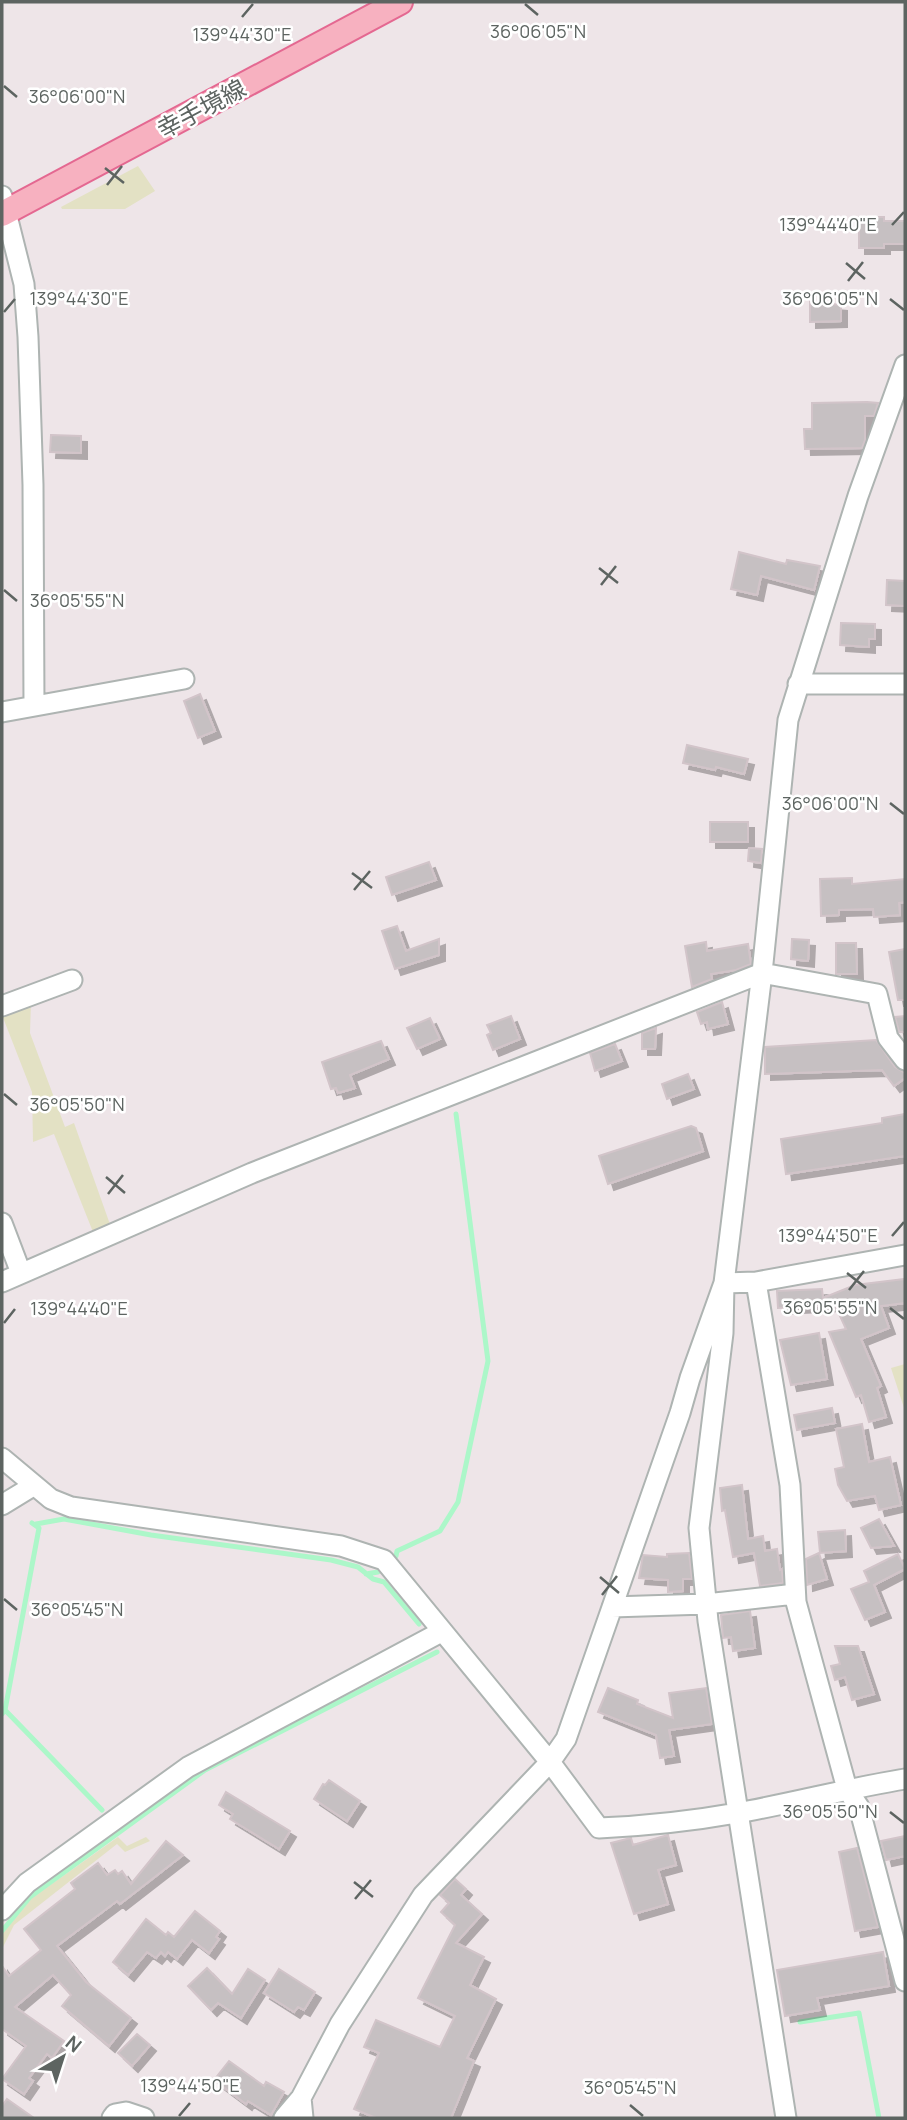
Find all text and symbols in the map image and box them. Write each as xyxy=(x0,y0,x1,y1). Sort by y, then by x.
text: 36°06'05"N xyxy=(490,19,586,43)
text: 139°44'30"E xyxy=(192,22,292,46)
street label: 幸手境線 xyxy=(151,71,251,145)
text: 36°06'00"N xyxy=(29,84,125,108)
text: 139°44'40"E xyxy=(779,212,877,236)
text: 139°44'30"E xyxy=(29,286,129,310)
text: 36°06'05"N xyxy=(782,286,878,310)
text: 36°05'55"N xyxy=(30,588,124,612)
text: 36°06'00"N xyxy=(782,791,878,815)
text: 36°05'50"N xyxy=(29,1092,125,1116)
text: 139°44'50"E xyxy=(778,1223,878,1247)
text: 36°05'55"N xyxy=(783,1295,877,1319)
text: 139°44'40"E xyxy=(30,1296,128,1320)
text: 36°05'45"N xyxy=(31,1597,123,1621)
text: 36°05'50"N xyxy=(782,1799,878,1823)
north arrow xyxy=(28,2022,98,2092)
text: N xyxy=(60,2029,87,2058)
text: 139°44'50"E xyxy=(140,2073,240,2097)
text: 36°05'45"N xyxy=(584,2075,676,2099)

